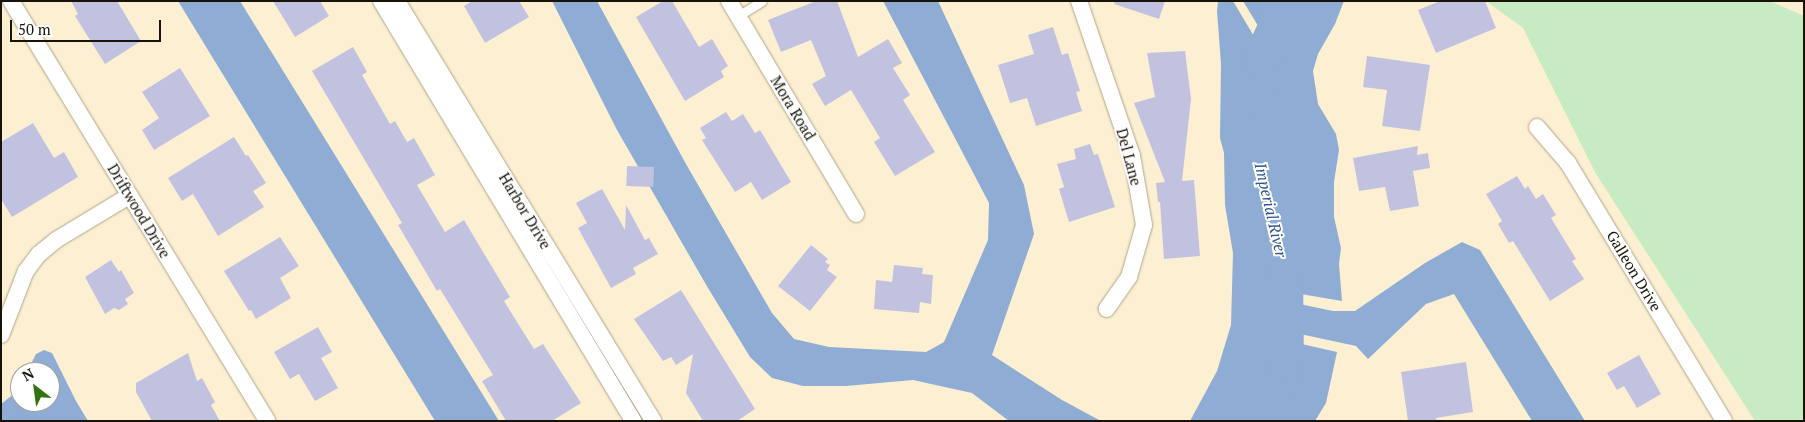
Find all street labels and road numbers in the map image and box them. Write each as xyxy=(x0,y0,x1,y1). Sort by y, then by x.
street label: Mora Road xyxy=(767,73,819,143)
street label: Del Lane xyxy=(1113,126,1145,188)
street label: Driftwood Drive xyxy=(104,161,174,261)
street label: Harbor Drive xyxy=(495,170,555,252)
street label: Galleon Drive xyxy=(1603,227,1665,315)

